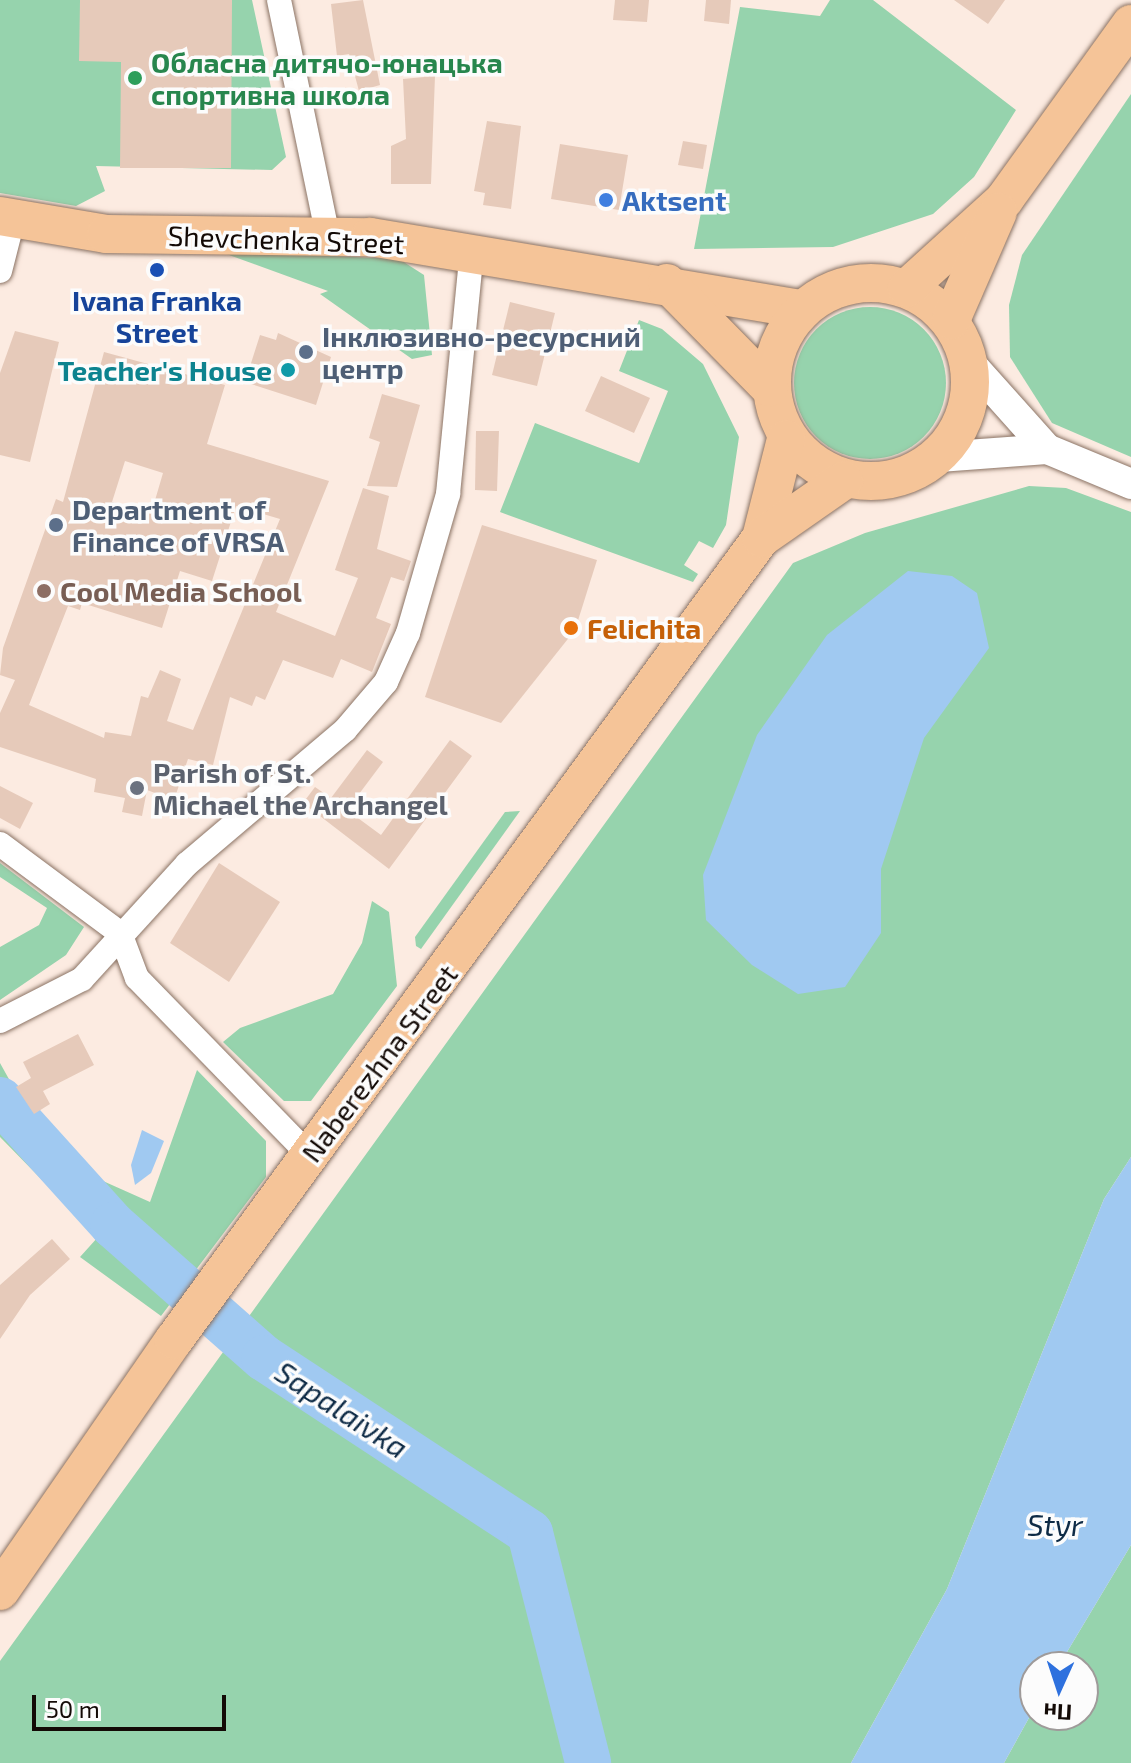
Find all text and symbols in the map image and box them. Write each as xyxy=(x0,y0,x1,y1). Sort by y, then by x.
place label: Обласна дитячо-юнацька спортивна школа xyxy=(151,45,503,111)
marker: Обласна дитячо-юнацька спортивна школа xyxy=(126,69,144,87)
place label: Aktsent xyxy=(622,183,726,217)
marker: Aktsent xyxy=(597,191,615,209)
street label: Shevchenka Street xyxy=(167,218,405,260)
marker: Ivana Franka Street xyxy=(148,261,166,279)
place label: Ivana Franka Street xyxy=(72,283,242,349)
place label: Інклюзивно-ресурсний центр xyxy=(322,319,641,385)
marker: Інклюзивно-ресурсний центр xyxy=(297,343,315,361)
place label: Teacher's House xyxy=(57,353,272,387)
marker: Teacher's House xyxy=(279,361,297,379)
place label: Department of Finance of VRSA xyxy=(72,492,285,558)
marker: Department of Finance of VRSA xyxy=(47,516,65,534)
place label: Cool Media School xyxy=(60,574,302,608)
marker: Cool Media School xyxy=(35,582,53,600)
place label: Felichita xyxy=(587,611,701,645)
marker: Felichita xyxy=(562,619,580,637)
place label: Parish of St. Michael the Archangel xyxy=(153,755,450,821)
marker: Parish of St. Michael the Archangel xyxy=(128,779,146,797)
street label: Naberezhna Street xyxy=(294,958,464,1168)
water label: Sapalaivka xyxy=(269,1353,415,1465)
water label: Styr xyxy=(1027,1506,1083,1542)
north arrow xyxy=(1019,1651,1099,1731)
scale bar xyxy=(36,1679,230,1729)
text: 50 m xyxy=(46,1694,100,1723)
text: Пн xyxy=(1043,1699,1073,1727)

